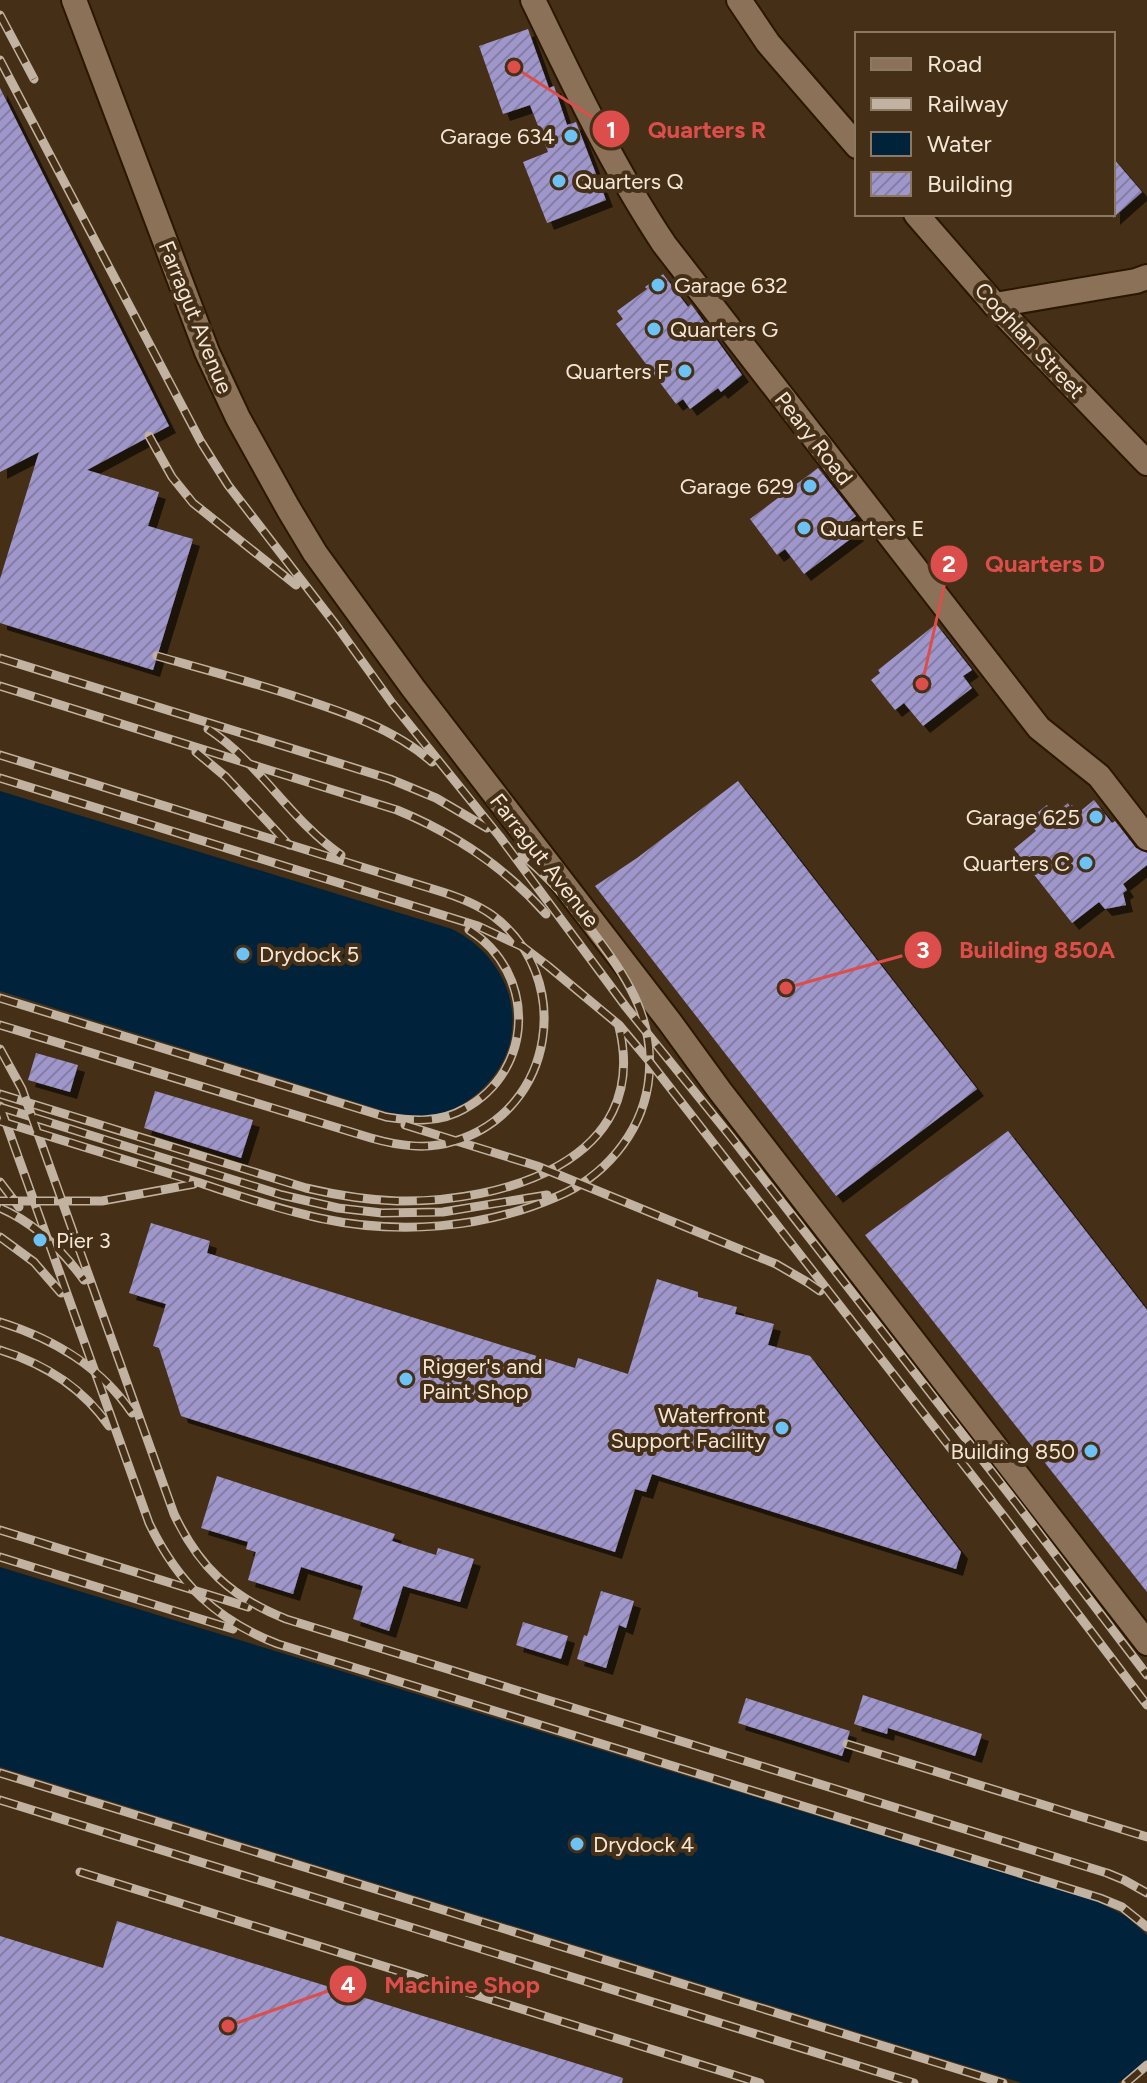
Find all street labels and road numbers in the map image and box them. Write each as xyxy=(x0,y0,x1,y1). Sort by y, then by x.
street label: Farragut Avenue xyxy=(153,237,238,398)
street label: Coghlan Street xyxy=(969,277,1090,404)
street label: Peary Road xyxy=(769,386,858,490)
street label: Farragut Avenue xyxy=(484,788,605,933)

